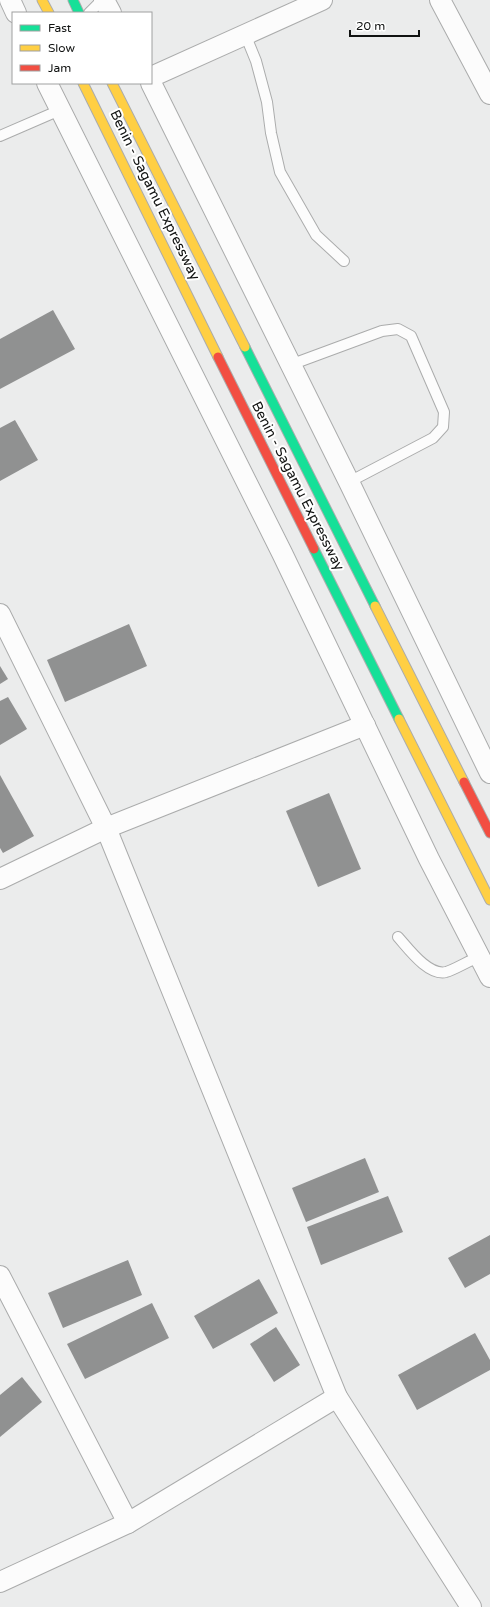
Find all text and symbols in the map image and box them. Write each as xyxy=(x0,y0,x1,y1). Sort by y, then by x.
legend xyxy=(12,12,152,84)
scale bar xyxy=(350,12,419,38)
text: 20 m xyxy=(356,19,385,33)
text: Fast xyxy=(48,21,72,35)
text: Slow xyxy=(48,41,75,55)
text: Jam xyxy=(48,61,71,75)
street label: Benin - Sagamu Expressway xyxy=(106,107,204,283)
street label: Benin - Sagamu Expressway xyxy=(248,399,348,574)

